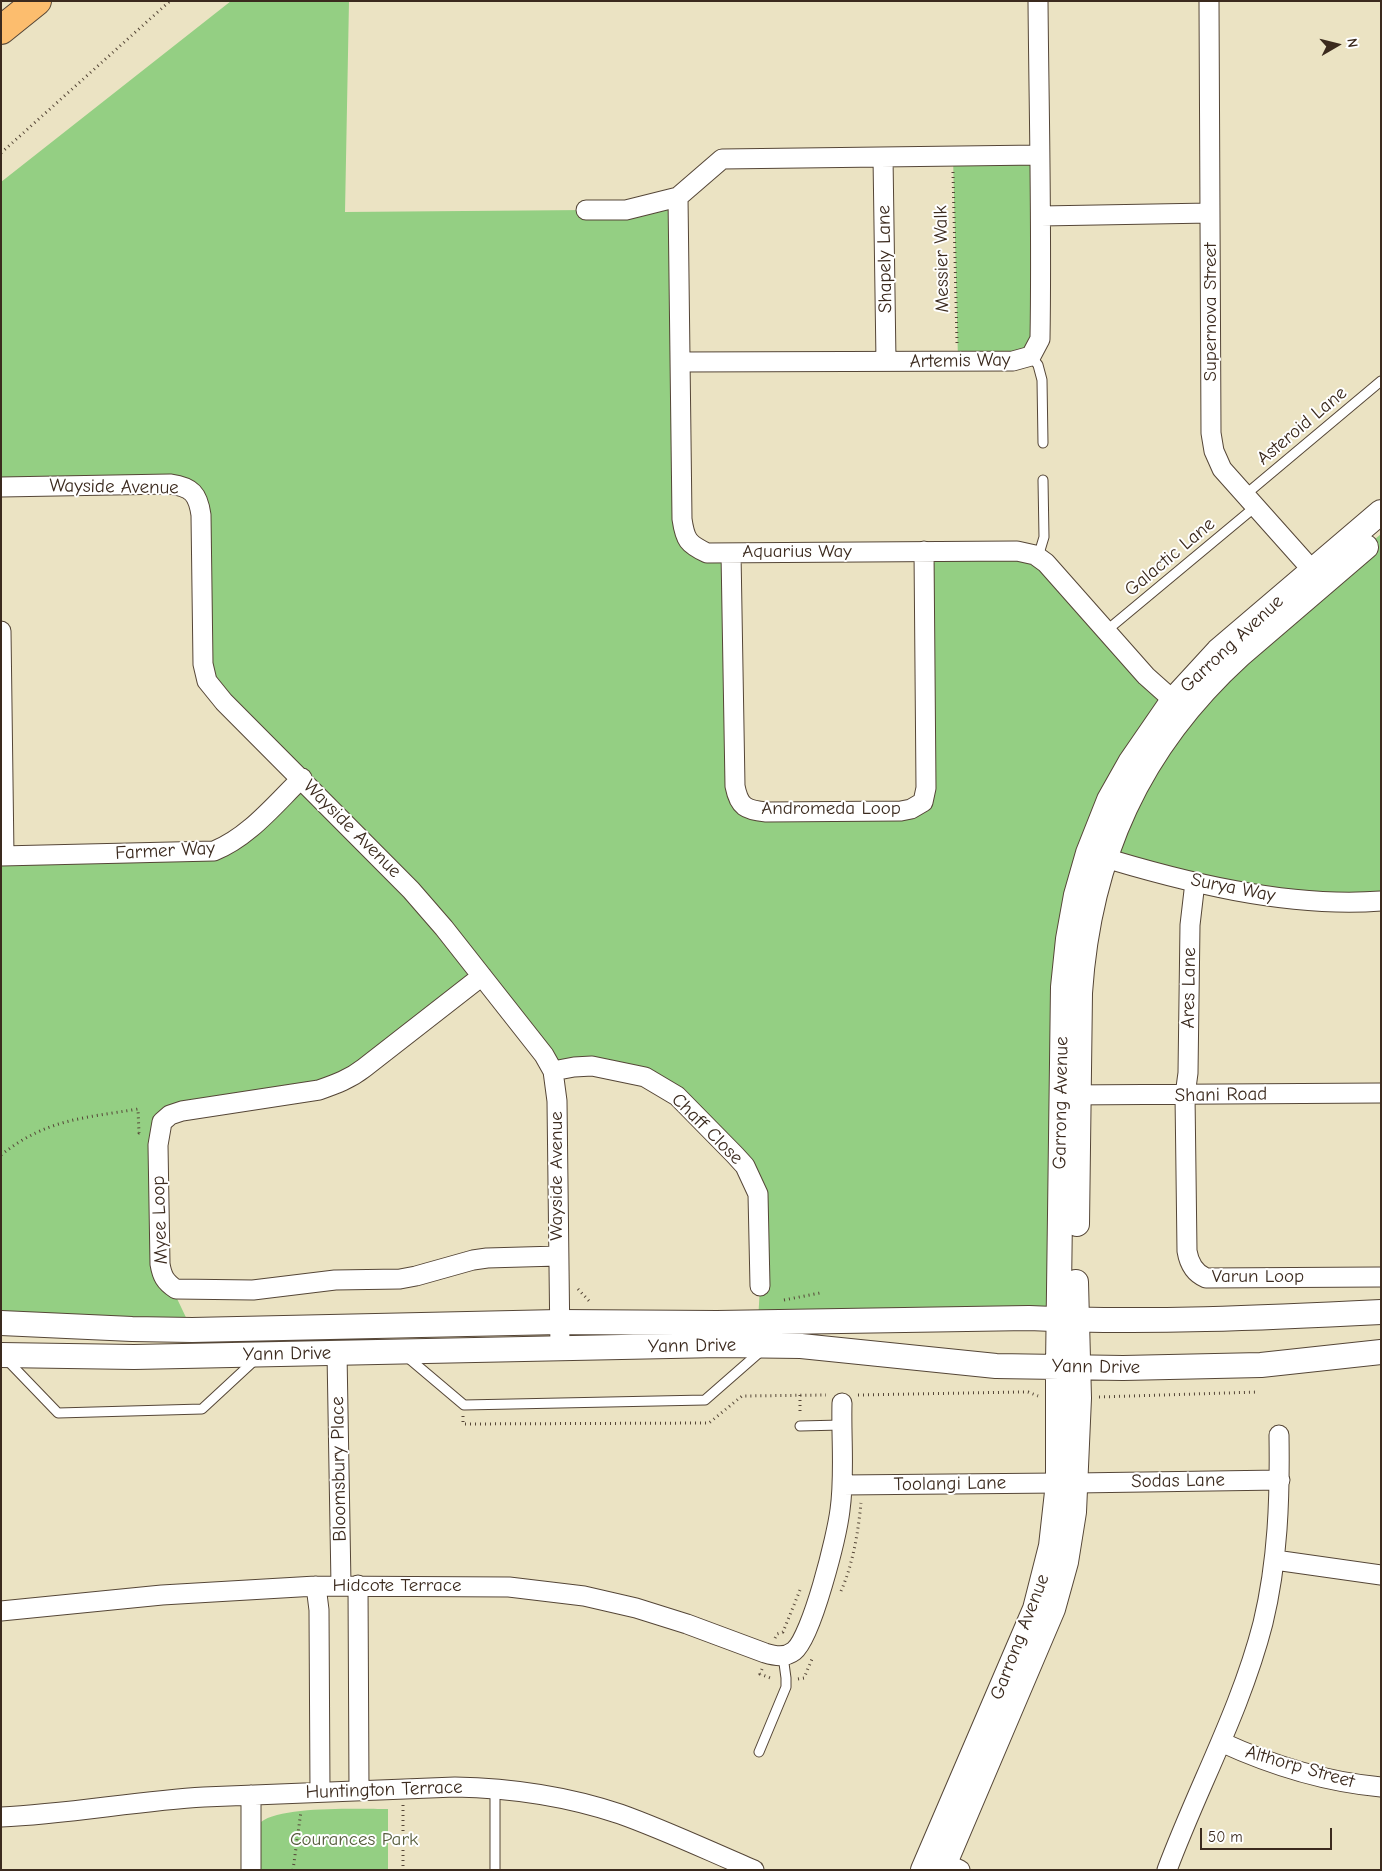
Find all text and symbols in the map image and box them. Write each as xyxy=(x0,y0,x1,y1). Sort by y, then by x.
north arrow xyxy=(1312,20,1362,70)
text: N xyxy=(1343,37,1361,49)
street label: Shapely Lane xyxy=(873,205,897,313)
street label: Messier Walk xyxy=(930,205,954,313)
street label: Supernova Street xyxy=(1200,243,1222,381)
street label: Artemis Way xyxy=(909,349,1011,373)
street label: Asteroid Lane xyxy=(1252,382,1352,470)
street label: Wayside Avenue xyxy=(49,474,179,500)
street label: Galactic Lane xyxy=(1120,513,1220,601)
street label: Aquarius Way xyxy=(742,541,852,563)
street label: Garrong Avenue xyxy=(1176,590,1288,698)
street label: Wayside Avenue xyxy=(298,775,406,883)
street label: Andromeda Loop xyxy=(761,798,901,820)
street label: Farmer Way xyxy=(115,837,215,865)
street label: Surya Way xyxy=(1189,869,1277,907)
street label: Ares Lane xyxy=(1177,947,1201,1029)
street label: Garrong Avenue xyxy=(1048,1036,1074,1170)
street label: Shani Road xyxy=(1174,1083,1268,1107)
street label: Chaff Close xyxy=(667,1089,747,1169)
street label: Wayside Avenue xyxy=(546,1111,568,1241)
street label: Myee Loop xyxy=(147,1175,173,1265)
street label: Varun Loop xyxy=(1212,1266,1304,1288)
street label: Yann Drive xyxy=(648,1334,736,1358)
street label: Yann Drive xyxy=(243,1342,331,1366)
street label: Yann Drive xyxy=(1052,1355,1140,1379)
street label: Bloomsbury Place xyxy=(326,1396,352,1542)
street label: Sodas Lane xyxy=(1131,1469,1225,1493)
street label: Toolangi Lane xyxy=(894,1472,1006,1496)
street label: Garrong Avenue xyxy=(986,1571,1054,1703)
street label: Hidcote Terrace xyxy=(332,1575,462,1597)
street label: Althorp Street xyxy=(1243,1741,1357,1793)
street label: Huntington Terrace xyxy=(305,1776,463,1804)
scale bar xyxy=(1202,1818,1334,1850)
text: 50 m xyxy=(1208,1828,1243,1846)
park label: Courances Park xyxy=(290,1829,418,1851)

